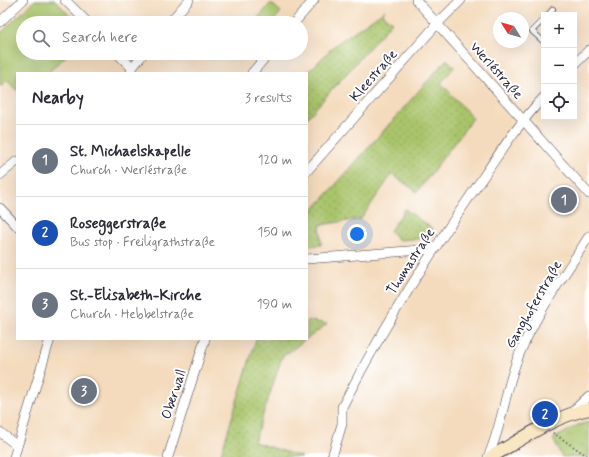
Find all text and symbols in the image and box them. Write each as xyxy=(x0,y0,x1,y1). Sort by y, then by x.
north arrow xyxy=(493,12,529,48)
map controls xyxy=(541,12,577,120)
button: + xyxy=(541,12,577,48)
search box xyxy=(16,16,308,60)
icon: search xyxy=(30,27,52,49)
text: Search here xyxy=(62,28,138,48)
street label: Werléstraße xyxy=(466,38,527,103)
street label: Kleestraße xyxy=(346,46,402,106)
button: − xyxy=(541,48,577,84)
button: locate xyxy=(541,84,577,120)
text: Nearby xyxy=(32,87,84,109)
text: 3 results xyxy=(245,90,292,107)
text: St. Michaelskapelle xyxy=(70,142,191,162)
text: 1 xyxy=(42,152,48,169)
text: 120 m xyxy=(258,152,292,169)
text: Church · Werléstraße xyxy=(70,162,187,179)
pin: 1 xyxy=(551,185,577,215)
text: Roseggerstraße xyxy=(70,214,166,234)
text: 2 xyxy=(42,224,48,241)
text: 150 m xyxy=(258,224,292,241)
your location xyxy=(347,224,367,244)
street label: Thomastraße xyxy=(383,225,439,298)
text: Bus stop · Freiligrathstraße xyxy=(70,234,215,251)
street label: Ganghoferstraße xyxy=(501,257,567,352)
text: St.-Elisabeth-Kirche xyxy=(70,286,202,306)
text: 3 xyxy=(42,296,48,313)
text: 190 m xyxy=(257,296,292,313)
text: Church · Hebbelstraße xyxy=(70,306,194,323)
street label: Oberwall xyxy=(157,367,190,422)
pin: 3 xyxy=(71,376,97,406)
pin: 2 xyxy=(532,399,558,429)

